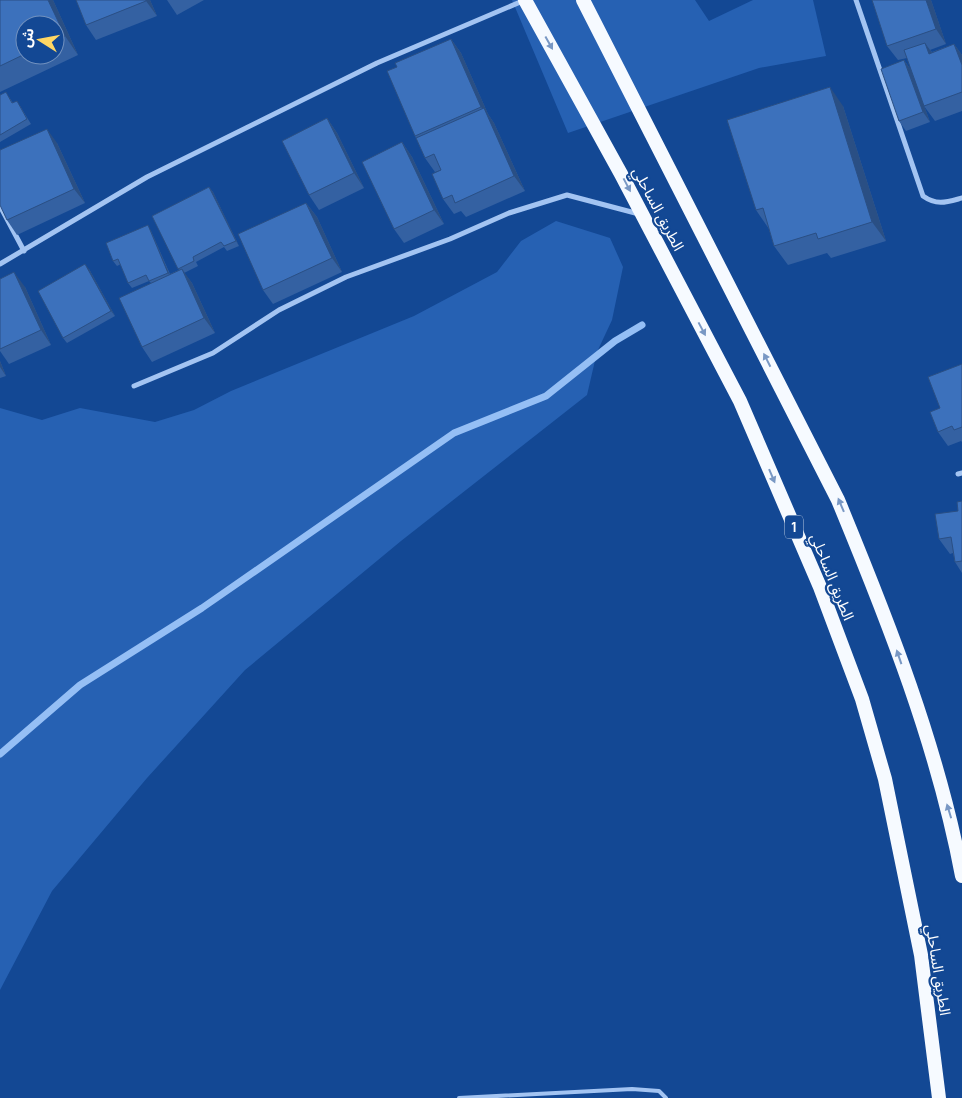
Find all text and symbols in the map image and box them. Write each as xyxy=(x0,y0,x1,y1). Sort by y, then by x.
north arrow xyxy=(15,15,65,65)
text: ش xyxy=(16,26,38,49)
one-way arrow xyxy=(544,36,553,49)
street label: الطريق الساحلي xyxy=(626,163,689,255)
one-way arrow xyxy=(623,178,631,192)
one-way arrow xyxy=(698,322,706,336)
one-way arrow xyxy=(763,353,771,367)
one-way arrow xyxy=(768,469,776,483)
one-way arrow xyxy=(836,498,844,512)
road number: 1 xyxy=(785,516,803,538)
street label: الطريق الساحلي xyxy=(804,530,859,624)
one-way arrow xyxy=(894,649,902,664)
one-way arrow xyxy=(944,804,952,819)
street label: الطريق الساحلي xyxy=(919,923,956,1017)

